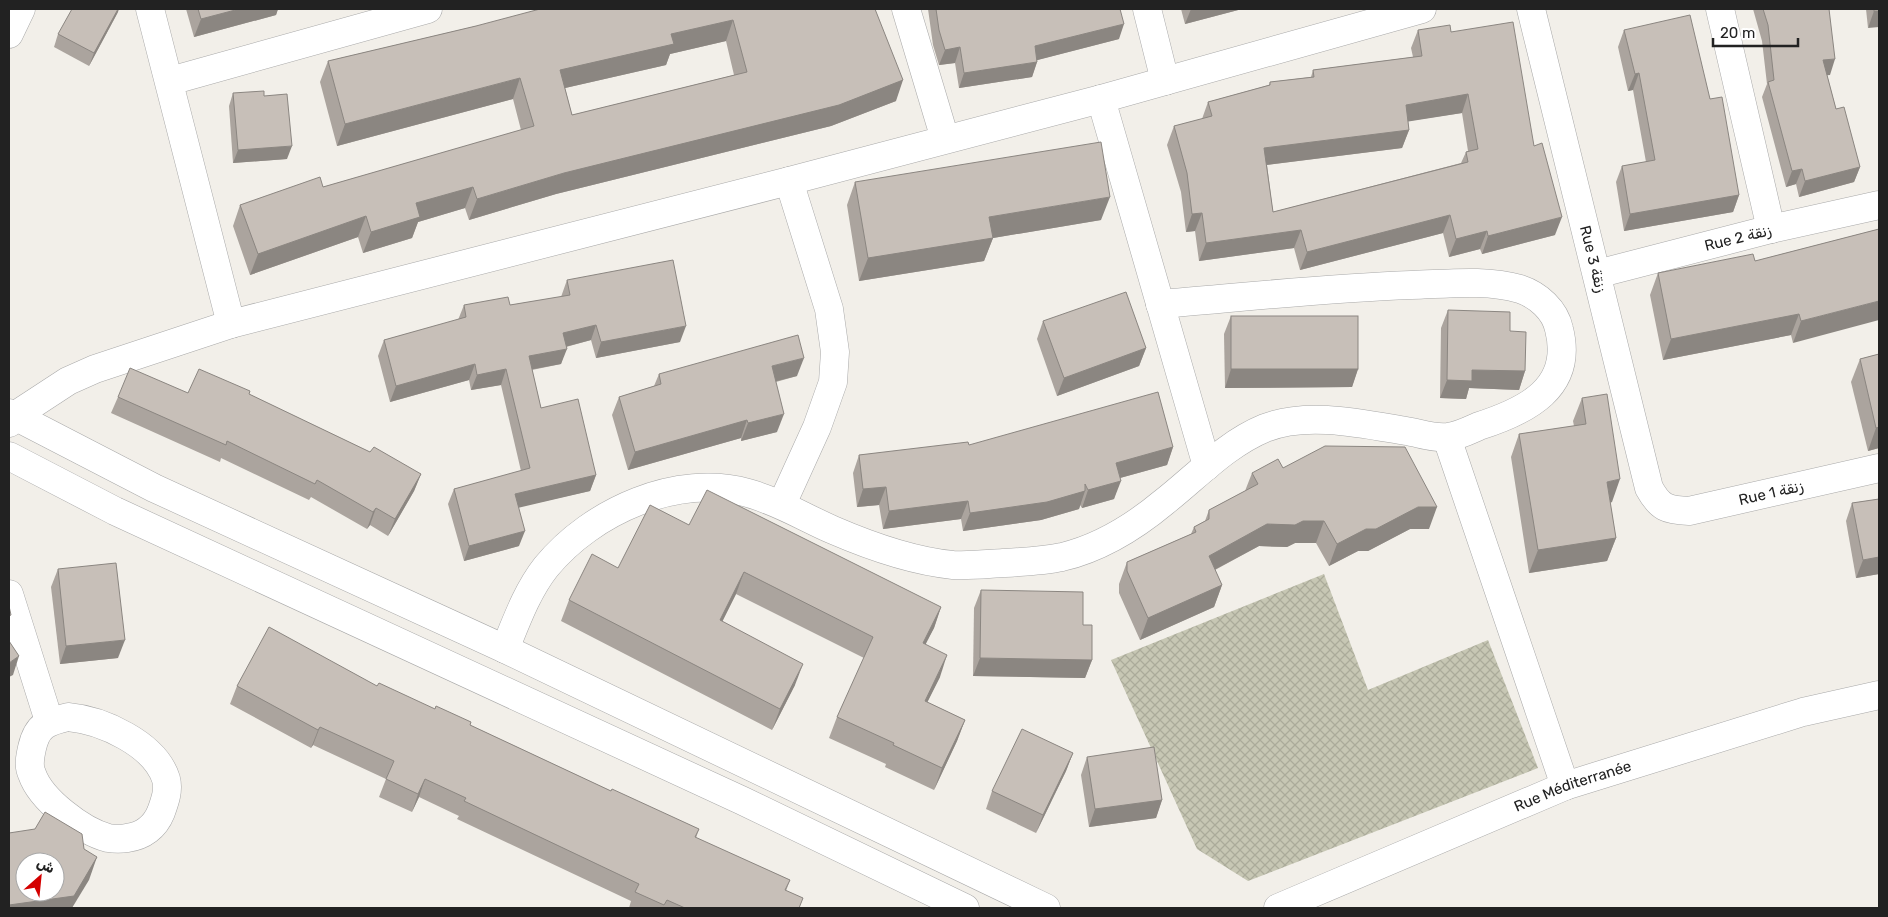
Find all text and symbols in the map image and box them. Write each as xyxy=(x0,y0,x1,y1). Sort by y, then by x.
scale bar xyxy=(1713,15,1798,47)
text: 20 m xyxy=(1720,24,1755,42)
street label: Rue 2 زنقة xyxy=(1703,221,1773,255)
street label: Rue 3 زنقة xyxy=(1576,224,1610,295)
street label: Rue 1 زنقة xyxy=(1737,477,1805,509)
street label: Rue Méditerranée xyxy=(1511,757,1634,816)
north arrow xyxy=(15,852,65,902)
text: ش xyxy=(34,854,58,878)

